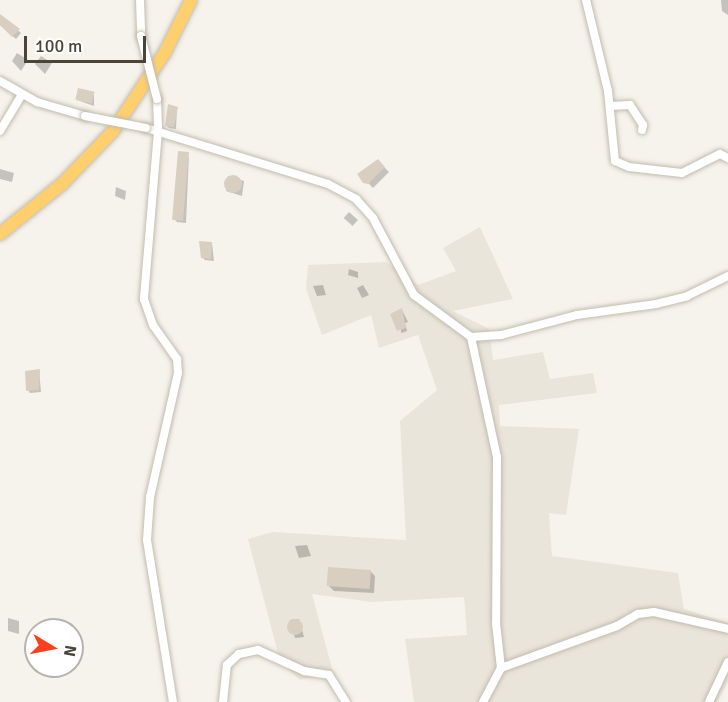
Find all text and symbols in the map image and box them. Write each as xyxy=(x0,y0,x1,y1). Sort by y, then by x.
scale bar xyxy=(27,24,148,62)
text: 100 m xyxy=(35,35,82,57)
north arrow xyxy=(24,618,84,678)
text: N xyxy=(59,644,81,658)

